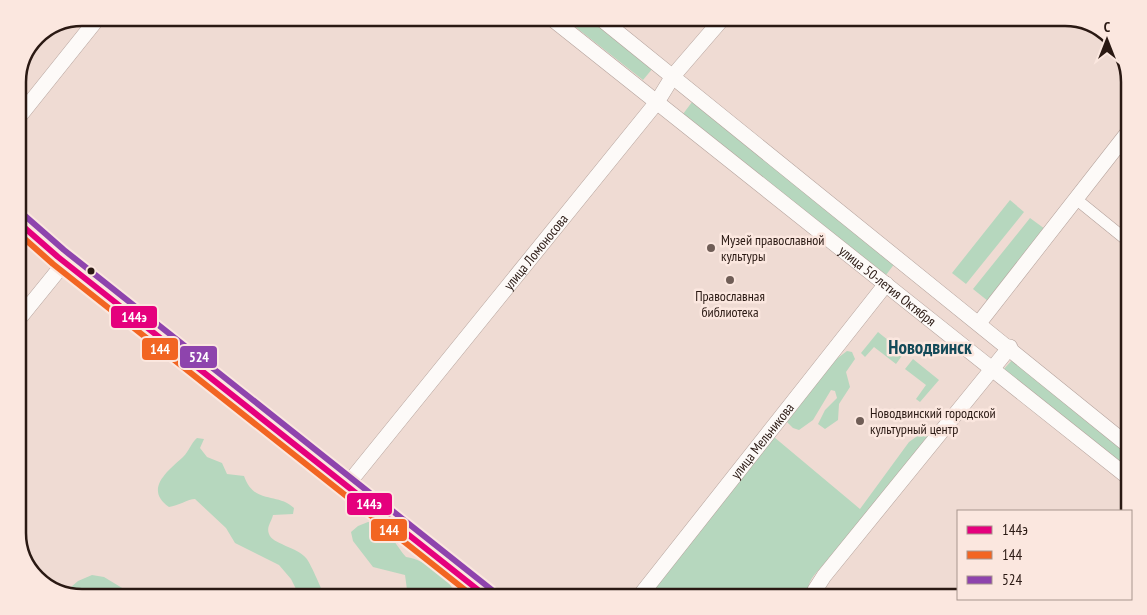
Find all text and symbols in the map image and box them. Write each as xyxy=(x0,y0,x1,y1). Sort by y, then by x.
north arrow xyxy=(1082,15,1132,65)
text: С xyxy=(1104,18,1111,36)
street label: улица Ломоносова xyxy=(500,210,572,293)
place label: Музей православной культуры xyxy=(721,231,825,265)
marker: Музей православной культуры xyxy=(705,242,717,254)
street label: улица 50-летия Октября xyxy=(835,242,940,330)
unlabelled marker xyxy=(86,266,96,276)
marker: Православная библиотека xyxy=(724,274,736,286)
place label: Православная библиотека xyxy=(695,287,765,321)
line badge: 144э xyxy=(110,305,158,329)
text: 144э xyxy=(121,308,147,326)
district label: Новодвинск xyxy=(888,335,972,359)
line badge: 144 xyxy=(141,337,179,361)
text: 144 xyxy=(150,340,170,358)
line badge: 524 xyxy=(179,345,218,369)
text: 524 xyxy=(189,348,209,366)
street label: улица Мельникова xyxy=(727,399,798,482)
place label: Новодвинский городской культурный центр xyxy=(870,404,996,438)
marker: Новодвинский городской культурный центр xyxy=(854,415,866,427)
line badge: 144э xyxy=(346,492,393,516)
text: 144э xyxy=(356,495,382,513)
legend xyxy=(957,510,1132,600)
line badge: 144 xyxy=(370,518,408,542)
text: 144э xyxy=(1002,520,1028,539)
text: 144 xyxy=(379,521,399,539)
text: 144 xyxy=(1002,545,1023,564)
text: 524 xyxy=(1002,570,1023,589)

